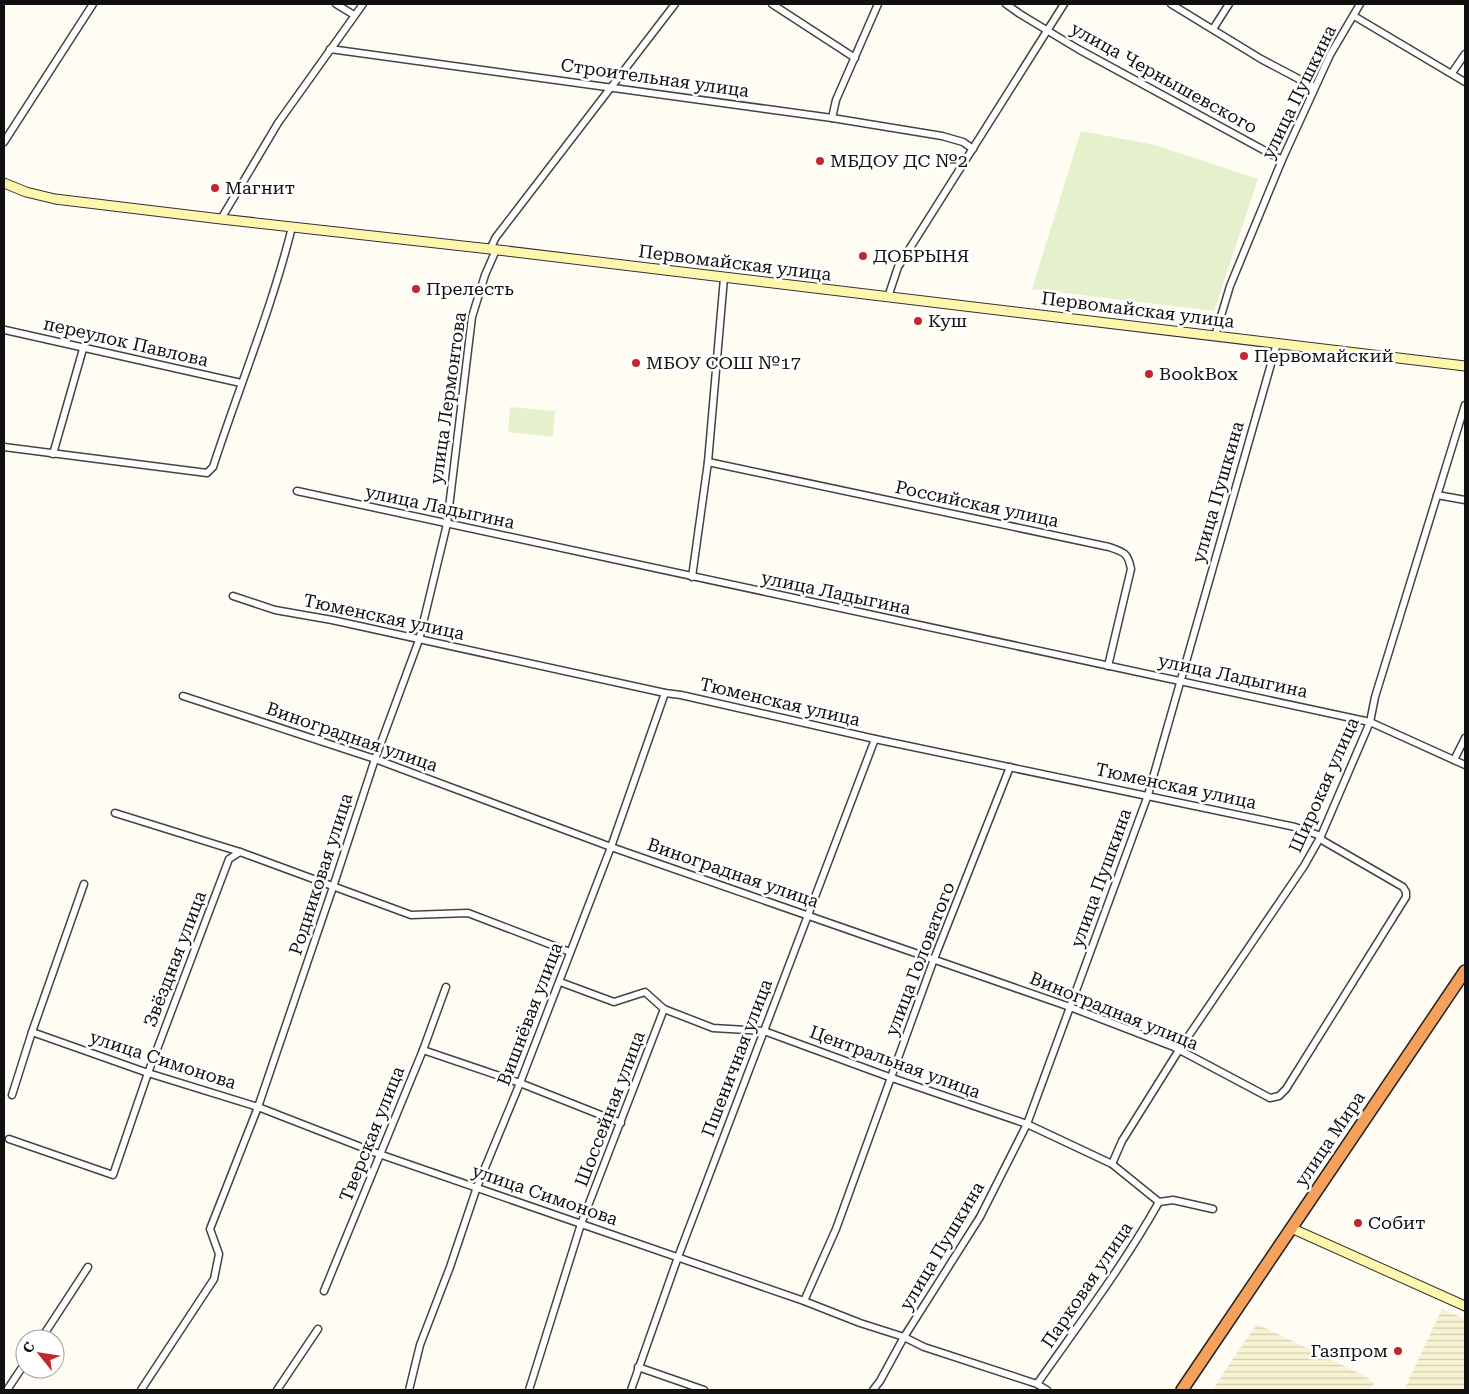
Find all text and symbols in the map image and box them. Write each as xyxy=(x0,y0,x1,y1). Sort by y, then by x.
street label: улица Чернышевского xyxy=(1067,17,1261,138)
street label: улица Пушкина xyxy=(1257,21,1340,162)
street label: Строительная улица xyxy=(560,54,751,101)
place label: МБДОУ ДС №2 xyxy=(830,150,968,171)
marker: МБДОУ ДС №2 xyxy=(814,155,826,167)
place label: Магнит xyxy=(225,177,295,198)
marker: Магнит xyxy=(209,182,221,194)
street label: Первомайская улица xyxy=(637,240,833,285)
place label: ДОБРЫНЯ xyxy=(873,245,969,266)
marker: ДОБРЫНЯ xyxy=(857,250,869,262)
place label: Прелесть xyxy=(426,278,514,299)
marker: Прелесть xyxy=(410,283,422,295)
street label: Первомайская улица xyxy=(1040,287,1236,332)
street label: улица Лермонтова xyxy=(425,310,470,485)
place label: Куш xyxy=(928,310,967,331)
street label: переулок Павлова xyxy=(42,312,211,371)
marker: Куш xyxy=(912,315,924,327)
place label: Первомайский xyxy=(1254,345,1394,366)
marker: Первомайский xyxy=(1238,350,1250,362)
place label: МБОУ СОШ №17 xyxy=(646,352,801,373)
marker: МБОУ СОШ №17 xyxy=(630,357,642,369)
place label: BookBox xyxy=(1159,363,1239,384)
marker: BookBox xyxy=(1143,368,1155,380)
street label: улица Пушкина xyxy=(1187,419,1248,565)
street label: Российская улица xyxy=(893,476,1061,531)
street label: улица Ладыгина xyxy=(363,480,517,533)
street label: улица Ладыгина xyxy=(759,566,913,619)
street label: Тюменская улица xyxy=(302,589,467,644)
street label: улица Ладыгина xyxy=(1156,649,1310,702)
street label: Тюменская улица xyxy=(698,673,863,730)
street label: Виноградная улица xyxy=(264,697,441,776)
street label: Широкая улица xyxy=(1284,714,1363,856)
street label: Тюменская улица xyxy=(1094,758,1259,813)
street label: Родниковая улица xyxy=(284,790,357,957)
street label: улица Пушкина xyxy=(1066,805,1135,950)
street label: Виноградная улица xyxy=(645,833,822,912)
street label: улица Головатого xyxy=(880,879,959,1039)
street label: Звёздная улица xyxy=(139,888,210,1030)
street label: Вишнёвая улица xyxy=(493,939,567,1088)
street label: Виноградная улица xyxy=(1027,967,1202,1054)
street label: Пшеничная улица xyxy=(697,976,776,1140)
street label: Центральная улица xyxy=(807,1021,984,1102)
street label: улица Симонова xyxy=(87,1026,239,1093)
street label: Шоссейная улица xyxy=(570,1028,649,1189)
street label: Тверская улица xyxy=(335,1063,408,1205)
street label: улица Мира xyxy=(1290,1087,1369,1190)
street label: улица Симонова xyxy=(469,1160,621,1229)
street label: улица Пушкина xyxy=(895,1177,988,1314)
place label: Собит xyxy=(1368,1212,1425,1233)
street label: Парковая улица xyxy=(1037,1217,1137,1352)
marker: Собит xyxy=(1352,1217,1364,1229)
north arrow xyxy=(15,1329,65,1379)
text: С xyxy=(19,1339,38,1356)
place label: Газпром xyxy=(1310,1340,1388,1361)
marker: Газпром xyxy=(1392,1345,1404,1357)

